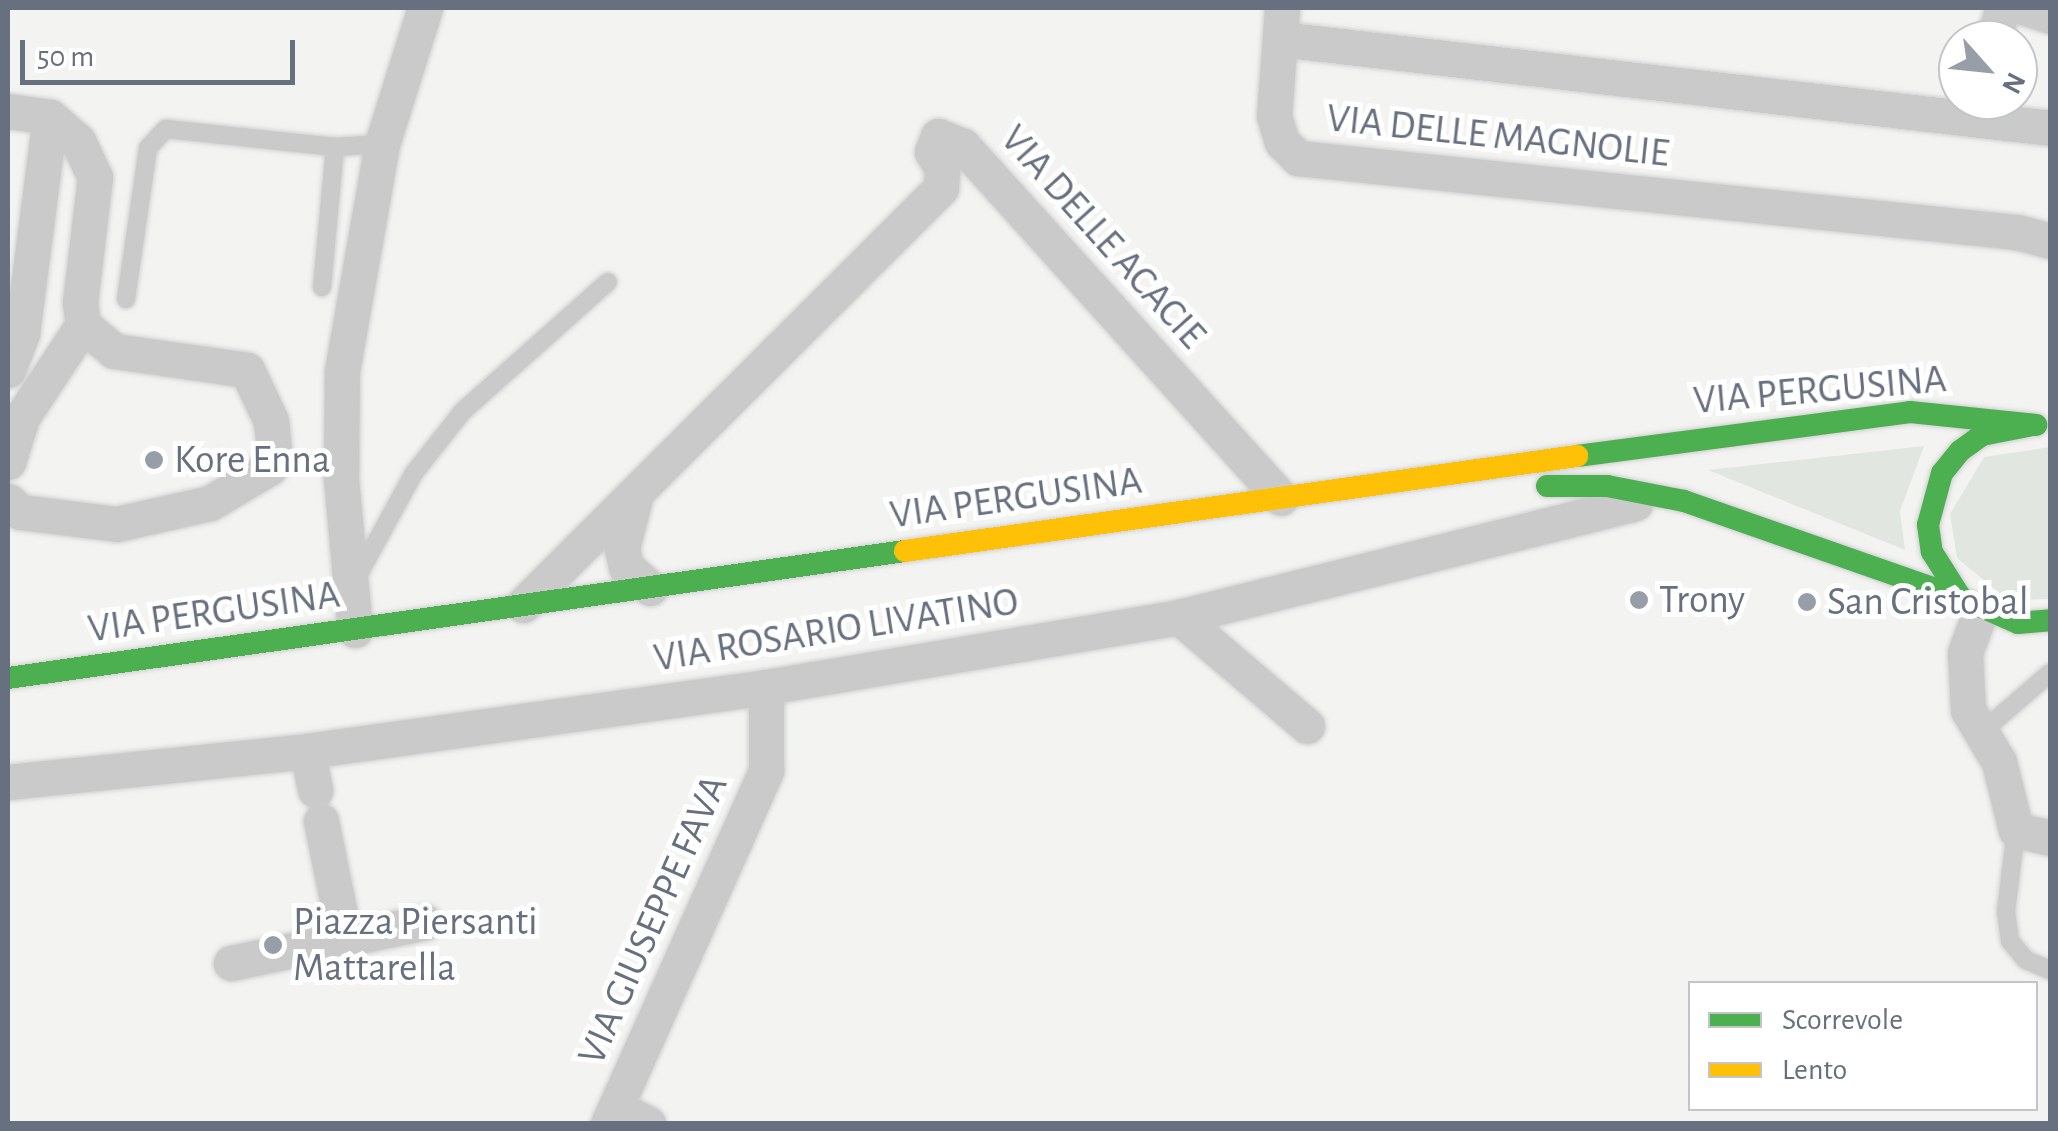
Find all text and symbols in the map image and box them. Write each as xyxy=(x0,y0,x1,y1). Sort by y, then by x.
scale bar xyxy=(25,20,300,82)
north arrow xyxy=(1938,20,2038,120)
text: 50 m xyxy=(37,42,94,72)
text: N xyxy=(1996,68,2030,98)
street label: VIA DELLE MAGNOLIE xyxy=(1324,94,1672,178)
street label: VIA DELLE ACACIE xyxy=(990,115,1216,359)
street label: VIA PERGUSINA xyxy=(1691,355,1949,425)
place label: Kore Enna xyxy=(174,436,330,484)
marker: Kore Enna xyxy=(143,449,165,471)
street label: VIA PERGUSINA xyxy=(887,457,1145,539)
street label: VIA PERGUSINA xyxy=(85,571,343,653)
place label: Trony xyxy=(1659,576,1745,624)
street label: VIA ROSARIO LIVATINO xyxy=(650,578,1022,682)
place label: San Cristobal xyxy=(1827,578,2029,626)
marker: Trony xyxy=(1628,589,1650,611)
marker: San Cristobal xyxy=(1796,591,1818,613)
street label: VIA GIUSEPPE FAVA xyxy=(568,768,738,1072)
place label: Piazza Piersanti Mattarella xyxy=(293,898,538,992)
marker: Piazza Piersanti Mattarella xyxy=(262,934,284,956)
legend xyxy=(1688,981,2038,1111)
text: Scorrevole xyxy=(1782,1005,1903,1035)
text: Lento xyxy=(1782,1055,1847,1085)

